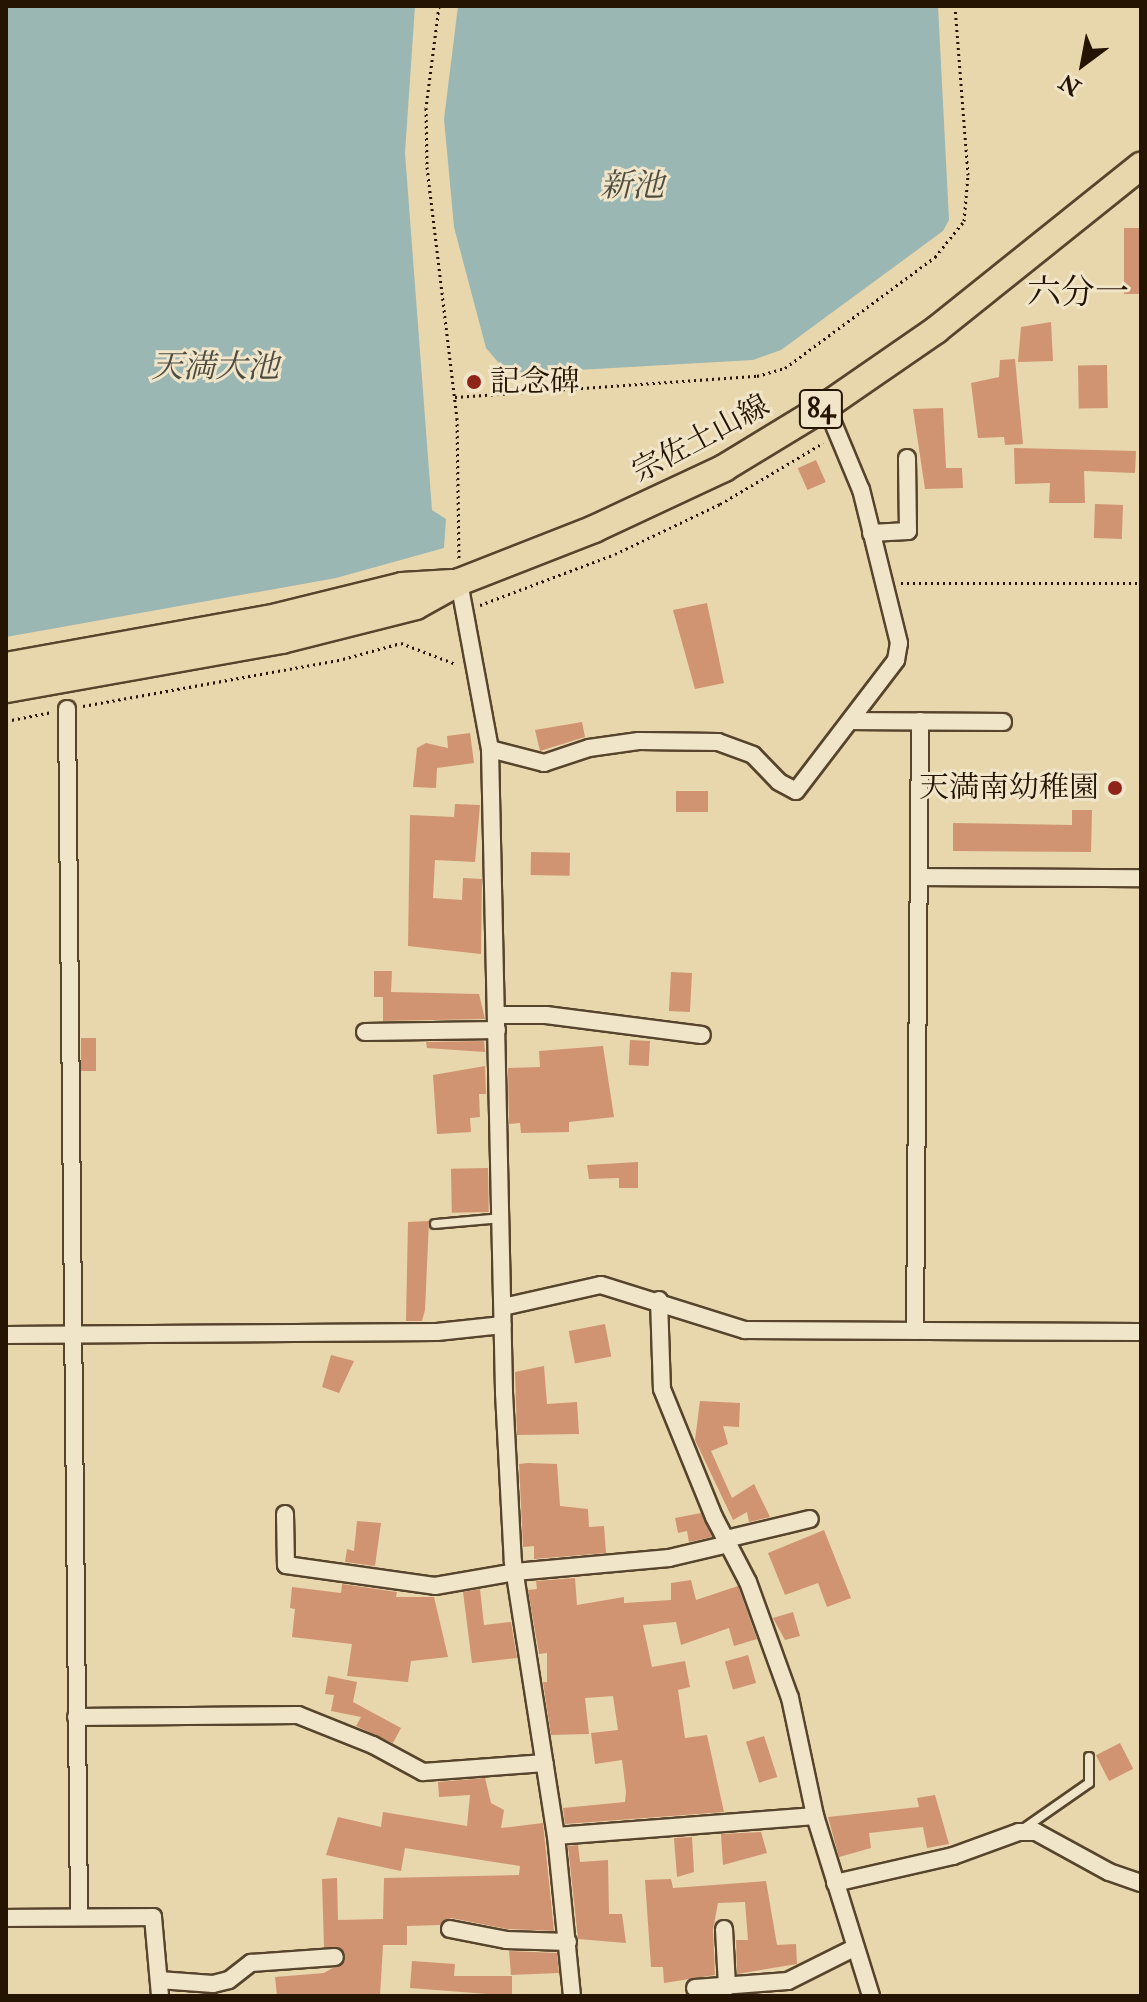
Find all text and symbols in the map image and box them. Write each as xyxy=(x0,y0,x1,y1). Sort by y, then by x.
north arrow xyxy=(1043,24,1123,104)
text: N xyxy=(1055,67,1086,101)
water label: 新池 xyxy=(600,167,664,205)
district label: 六分一 xyxy=(1027,273,1129,313)
water label: 天満大池 xyxy=(151,348,279,386)
place label: 記念碑 xyxy=(490,364,580,400)
marker: 記念碑 xyxy=(465,373,483,391)
road number: 84 xyxy=(797,385,845,433)
street label: 宗佐土山線 xyxy=(626,388,776,490)
place label: 天満南幼稚園 xyxy=(919,770,1099,806)
marker: 天満南幼稚園 xyxy=(1106,779,1124,797)

